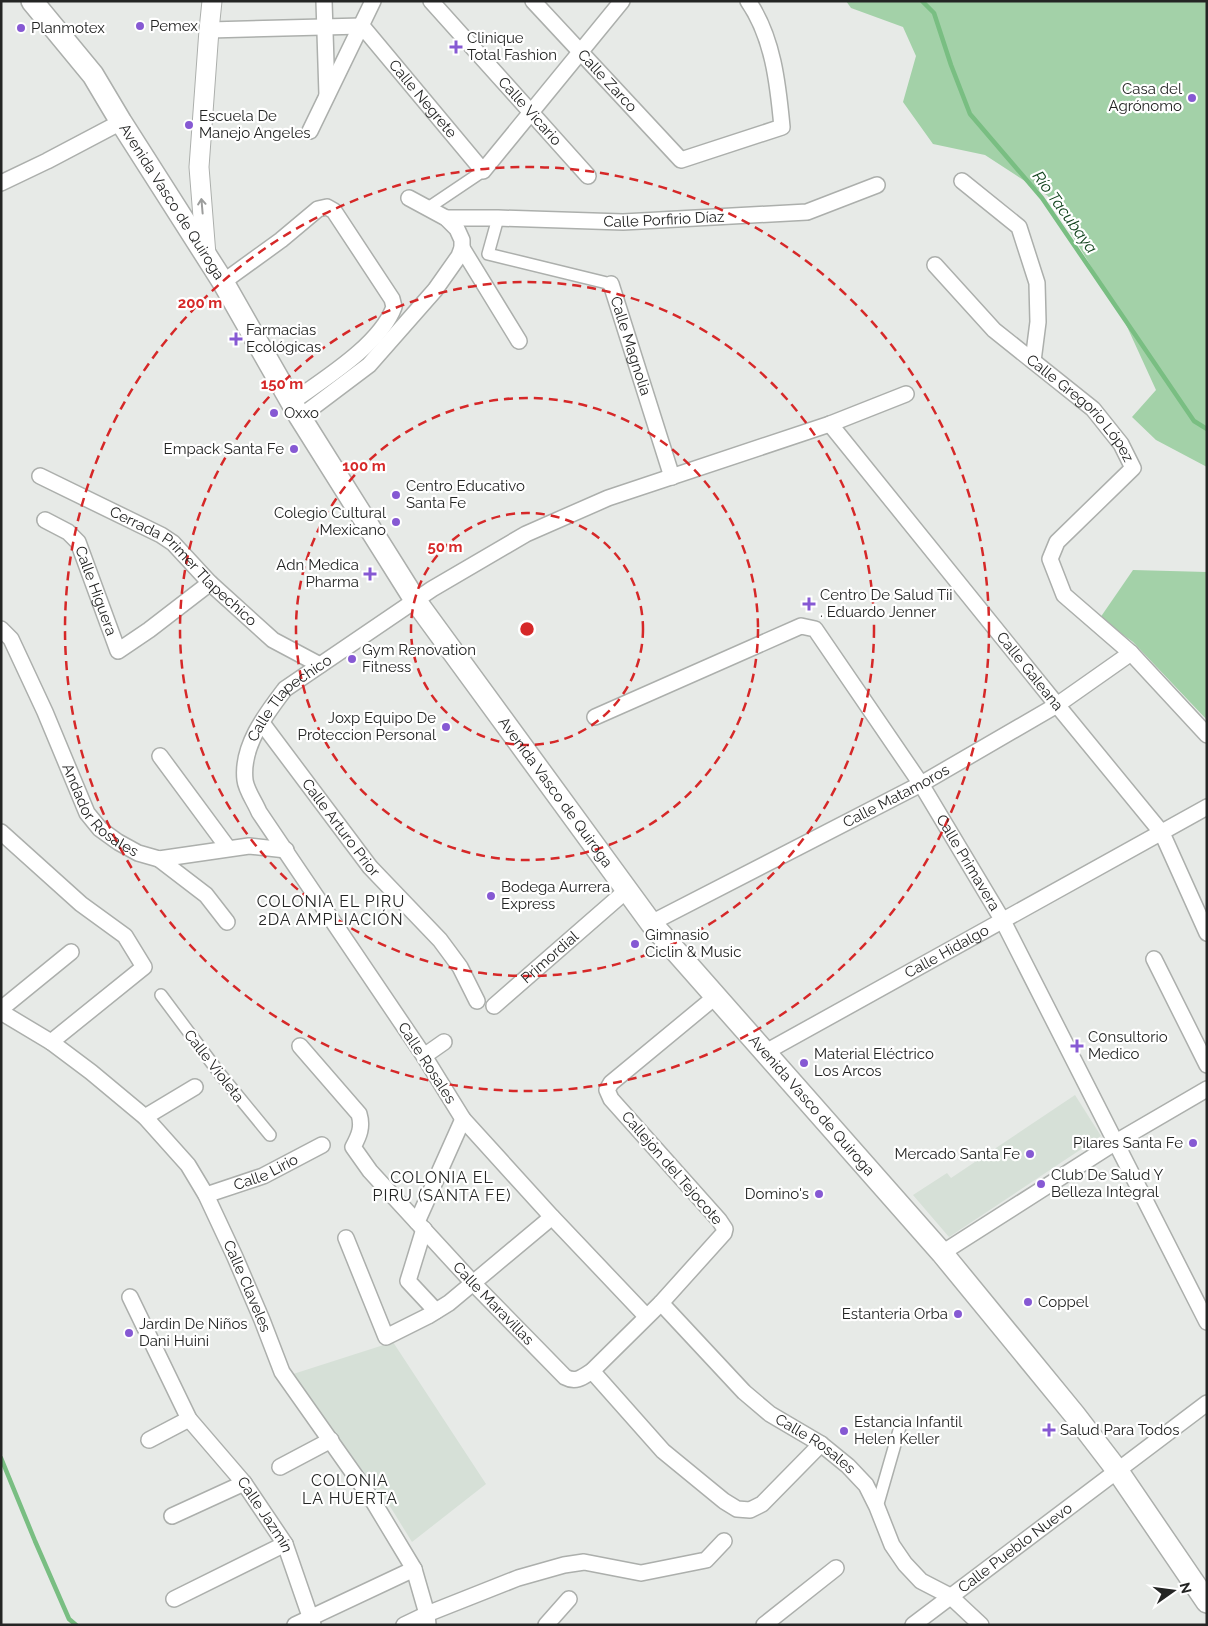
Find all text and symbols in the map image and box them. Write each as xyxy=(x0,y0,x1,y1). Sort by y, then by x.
place label: Pemex xyxy=(150,17,198,35)
place label: Planmotex xyxy=(31,19,105,37)
marker: Pemex xyxy=(134,20,146,32)
marker: Planmotex xyxy=(15,22,27,34)
place label: Clinique Total Fashion xyxy=(467,29,557,64)
marker: Clinique Total Fashion xyxy=(449,40,463,54)
street label: Calle Zarco xyxy=(574,46,641,116)
street label: Calle Negrete xyxy=(385,56,461,142)
street label: Calle Vicario xyxy=(494,73,565,149)
place label: Casa del Agrónomo xyxy=(1108,80,1183,115)
marker: Casa del Agrónomo xyxy=(1186,92,1198,104)
place label: Escuela De Manejo Angeles xyxy=(199,107,311,142)
marker: Escuela De Manejo Angeles xyxy=(183,119,195,131)
street label: Avenida Vasco de Quiroga xyxy=(115,120,228,283)
water label: Río Tacubaya xyxy=(1029,167,1101,257)
one-way arrow xyxy=(197,198,206,214)
street label: Calle Porfirio Díaz xyxy=(603,208,725,231)
text: 200 m xyxy=(178,294,222,312)
street label: Calle Magnolia xyxy=(606,294,655,398)
place label: Farmacias Ecológicas xyxy=(246,321,321,356)
marker: Farmacias Ecológicas xyxy=(230,333,242,345)
street label: Calle Gregorio López xyxy=(1023,350,1138,465)
text: 150 m xyxy=(261,375,303,393)
place label: Oxxo xyxy=(284,404,319,422)
marker: Oxxo xyxy=(268,407,280,419)
place label: Empack Santa Fe xyxy=(164,440,284,458)
marker: Empack Santa Fe xyxy=(288,443,300,455)
text: 100 m xyxy=(342,457,386,475)
place label: Centro Educativo Santa Fe xyxy=(406,477,525,512)
marker: Centro Educativo Santa Fe xyxy=(390,489,402,501)
street label: Cerrada Primer Tlapechico xyxy=(107,502,261,630)
place label: Colegio Cultural Mexicano xyxy=(274,504,387,539)
marker: Colegio Cultural Mexicano xyxy=(390,516,402,528)
text: 50 m xyxy=(427,538,463,556)
street label: Calle Higuera xyxy=(71,543,121,638)
place label: Adn Medica Pharma xyxy=(276,556,359,591)
marker: Adn Medica Pharma xyxy=(363,567,377,581)
place label: Centro De Salud Tii . Eduardo Jenner xyxy=(820,586,953,621)
marker: Centro De Salud Tii . Eduardo Jenner xyxy=(802,597,816,611)
centre of rings xyxy=(518,620,536,638)
street label: Calle Galeana xyxy=(993,628,1067,715)
place label: Gym Renovation Fitness xyxy=(362,641,476,676)
street label: Calle Tlapechico xyxy=(244,651,335,744)
marker: Gym Renovation Fitness xyxy=(346,653,358,665)
place label: Joxp Equipo De Proteccion Personal xyxy=(298,709,437,744)
street label: Avenida Vasco de Quiroga xyxy=(495,714,616,871)
marker: Joxp Equipo De Proteccion Personal xyxy=(440,721,452,733)
street label: Andador Rosales xyxy=(58,761,142,860)
street label: Calle Matamoros xyxy=(840,761,952,832)
street label: Calle Arturo Prior xyxy=(298,775,384,881)
street label: Calle Primavera xyxy=(932,811,1004,914)
place label: Bodega Aurrera Express xyxy=(501,878,610,913)
marker: Bodega Aurrera Express xyxy=(485,890,497,902)
district label: COLONIA EL PIRU 2DA AMPLIACIÓN xyxy=(257,892,405,929)
street label: Calle Hidalgo xyxy=(901,921,992,982)
place label: Gimnasio Ciclin & Music xyxy=(645,926,741,961)
street label: Primordial xyxy=(517,927,583,987)
marker: Gimnasio Ciclin & Music xyxy=(629,938,641,950)
street label: Calle Rosales xyxy=(394,1019,460,1107)
street label: Calle Violeta xyxy=(180,1026,248,1106)
place label: C0nsultorio Medico xyxy=(1088,1028,1168,1063)
street label: Avenida Vasco de Quiroga xyxy=(745,1031,879,1179)
marker: C0nsultorio Medico xyxy=(1070,1039,1084,1053)
place label: Material Eléctrico Los Arcos xyxy=(814,1045,934,1080)
marker: Material Eléctrico Los Arcos xyxy=(798,1057,810,1069)
street label: Callejón del Tejocote xyxy=(618,1107,726,1229)
place label: Pilares Santa Fe xyxy=(1073,1134,1183,1152)
marker: Pilares Santa Fe xyxy=(1187,1137,1199,1149)
place label: Mercado Santa Fe xyxy=(895,1145,1020,1163)
marker: Mercado Santa Fe xyxy=(1024,1148,1036,1160)
street label: Calle Lirio xyxy=(231,1150,301,1194)
place label: Club De Salud Y Belleza Integral xyxy=(1051,1166,1164,1201)
district label: COLONIA EL PIRU (SANTA FE) xyxy=(372,1168,512,1205)
marker: Club De Salud Y Belleza Integral xyxy=(1035,1178,1047,1190)
place label: Domino's xyxy=(745,1185,809,1203)
marker: Domino's xyxy=(813,1188,825,1200)
street label: Calle Claveles xyxy=(219,1237,275,1335)
street label: Calle Maravillas xyxy=(449,1258,538,1349)
place label: Coppel xyxy=(1038,1293,1090,1311)
marker: Coppel xyxy=(1022,1296,1034,1308)
place label: Estanteria Orba xyxy=(842,1305,948,1323)
marker: Estanteria Orba xyxy=(952,1308,964,1320)
place label: Jardin De Niños Dani Huini xyxy=(139,1315,248,1350)
marker: Jardin De Niños Dani Huini xyxy=(123,1327,135,1339)
street label: Calle Rosales xyxy=(772,1410,859,1477)
place label: Estancia Infantil Helen Keller xyxy=(854,1413,963,1448)
place label: Salud Para Todos xyxy=(1060,1421,1180,1439)
marker: Salud Para Todos xyxy=(1042,1423,1056,1437)
marker: Estancia Infantil Helen Keller xyxy=(838,1425,850,1437)
district label: COLONIA LA HUERTA xyxy=(302,1471,398,1508)
street label: Calle Jazmín xyxy=(234,1473,296,1555)
street label: Calle Pueblo Nuevo xyxy=(955,1499,1076,1597)
north arrow xyxy=(1148,1566,1198,1616)
text: N xyxy=(1177,1581,1195,1595)

